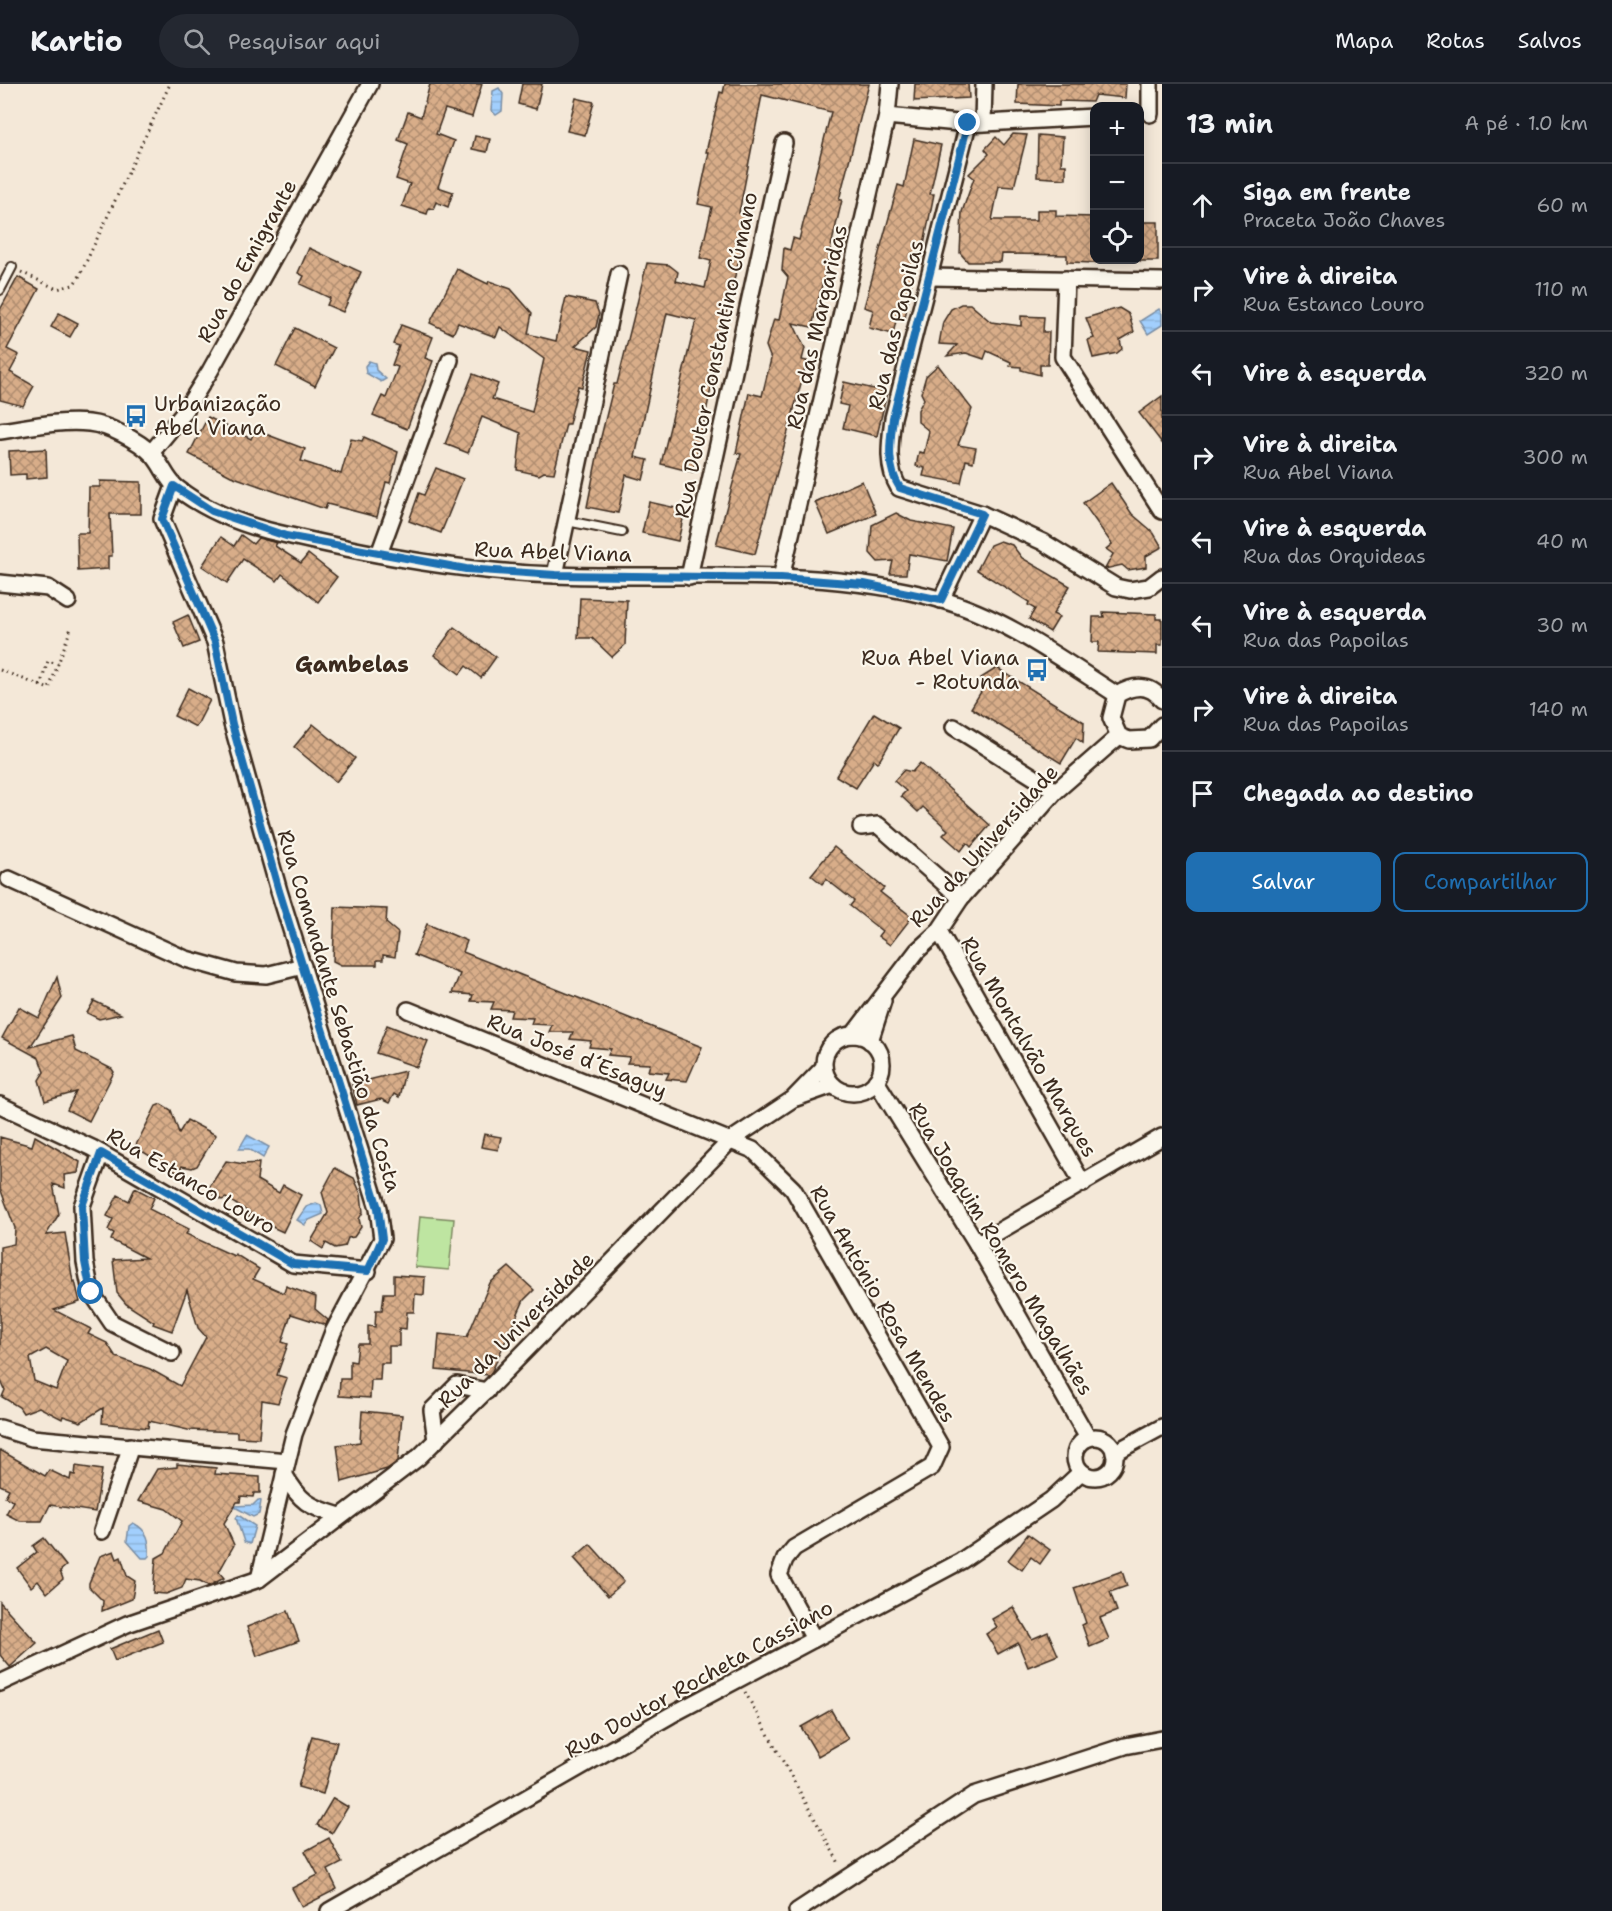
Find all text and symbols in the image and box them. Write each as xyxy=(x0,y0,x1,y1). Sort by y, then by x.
search box xyxy=(159,14,579,68)
text: Kartio xyxy=(30,22,123,60)
icon: search xyxy=(180,25,213,58)
text: Pesquisar aqui xyxy=(228,27,381,56)
text: Mapa xyxy=(1335,27,1393,55)
text: Rotas xyxy=(1426,27,1485,55)
text: Salvos xyxy=(1518,27,1582,55)
map controls xyxy=(1090,102,1144,264)
button: + xyxy=(1090,102,1144,156)
text: 13 min xyxy=(1186,106,1273,141)
route end xyxy=(954,109,980,135)
text: A pé · 1.0 km xyxy=(1465,110,1588,136)
button: − xyxy=(1090,156,1144,210)
street label: Rua do Emigrante xyxy=(191,174,303,348)
text: Siga em frente xyxy=(1243,178,1411,207)
street label: Rua Doutor Constantino Cúmano xyxy=(668,189,764,521)
icon: ahead xyxy=(1186,189,1219,222)
text: 60 m xyxy=(1536,192,1588,218)
text: Praceta João Chaves xyxy=(1243,207,1445,233)
button: locate xyxy=(1090,210,1144,264)
street label: Rua das Margaridas xyxy=(780,222,854,432)
street label: Rua das Papoilas xyxy=(861,237,931,413)
text: Vire à direita xyxy=(1243,262,1397,291)
icon: right xyxy=(1186,273,1219,306)
text: 110 m xyxy=(1534,276,1588,302)
text: Rua Estanco Louro xyxy=(1243,291,1425,317)
icon: left xyxy=(1186,357,1219,390)
text: Vire à esquerda xyxy=(1243,359,1426,388)
text: 320 m xyxy=(1524,360,1588,386)
place label: Urbanização Abel Viana xyxy=(154,390,281,442)
bus stop icon: Urbanização Abel Viana xyxy=(123,403,149,429)
text: Vire à direita xyxy=(1243,430,1397,459)
icon: right xyxy=(1186,441,1219,474)
text: 300 m xyxy=(1522,444,1588,470)
text: Rua Abel Viana xyxy=(1243,459,1393,485)
text: Vire à esquerda xyxy=(1243,514,1426,543)
icon: left xyxy=(1186,525,1219,558)
text: 40 m xyxy=(1536,528,1588,554)
street label: Rua Abel Viana xyxy=(474,535,632,569)
text: Rua das Orquideas xyxy=(1243,543,1426,569)
text: Vire à esquerda xyxy=(1243,598,1426,627)
icon: left xyxy=(1186,609,1219,642)
text: 30 m xyxy=(1536,612,1588,638)
text: Rua das Papoilas xyxy=(1243,627,1409,653)
place label: Rua Abel Viana - Rotunda xyxy=(861,644,1019,696)
district label: Gambelas xyxy=(295,650,409,679)
bus stop icon: Rua Abel Viana - Rotunda xyxy=(1024,657,1050,683)
text: Vire à direita xyxy=(1243,682,1397,711)
icon: right xyxy=(1186,693,1219,726)
text: 140 m xyxy=(1529,696,1588,722)
text: Rua das Papoilas xyxy=(1243,711,1409,737)
street label: Rua da Universidade xyxy=(903,758,1065,934)
icon: arrive xyxy=(1186,777,1219,810)
text: Chegada ao destino xyxy=(1243,779,1474,808)
street label: Rua Comandante Sebastião da Costa xyxy=(270,826,408,1196)
button: Salvar xyxy=(1186,852,1381,912)
button: Compartilhar xyxy=(1393,852,1588,912)
street label: Rua Montalvão Marques xyxy=(954,932,1104,1162)
street label: Rua José d´Esaguy xyxy=(483,1007,671,1105)
street label: Rua Joaquim Romero Magalhães xyxy=(902,1097,1100,1401)
street label: Rua Estanco Louro xyxy=(101,1121,281,1241)
street label: Rua António Rosa Mendes xyxy=(804,1180,962,1428)
street label: Rua da Universidade xyxy=(432,1246,600,1414)
route start xyxy=(77,1278,103,1304)
street label: Rua Doutor Rocheta Cassiano xyxy=(560,1593,838,1765)

